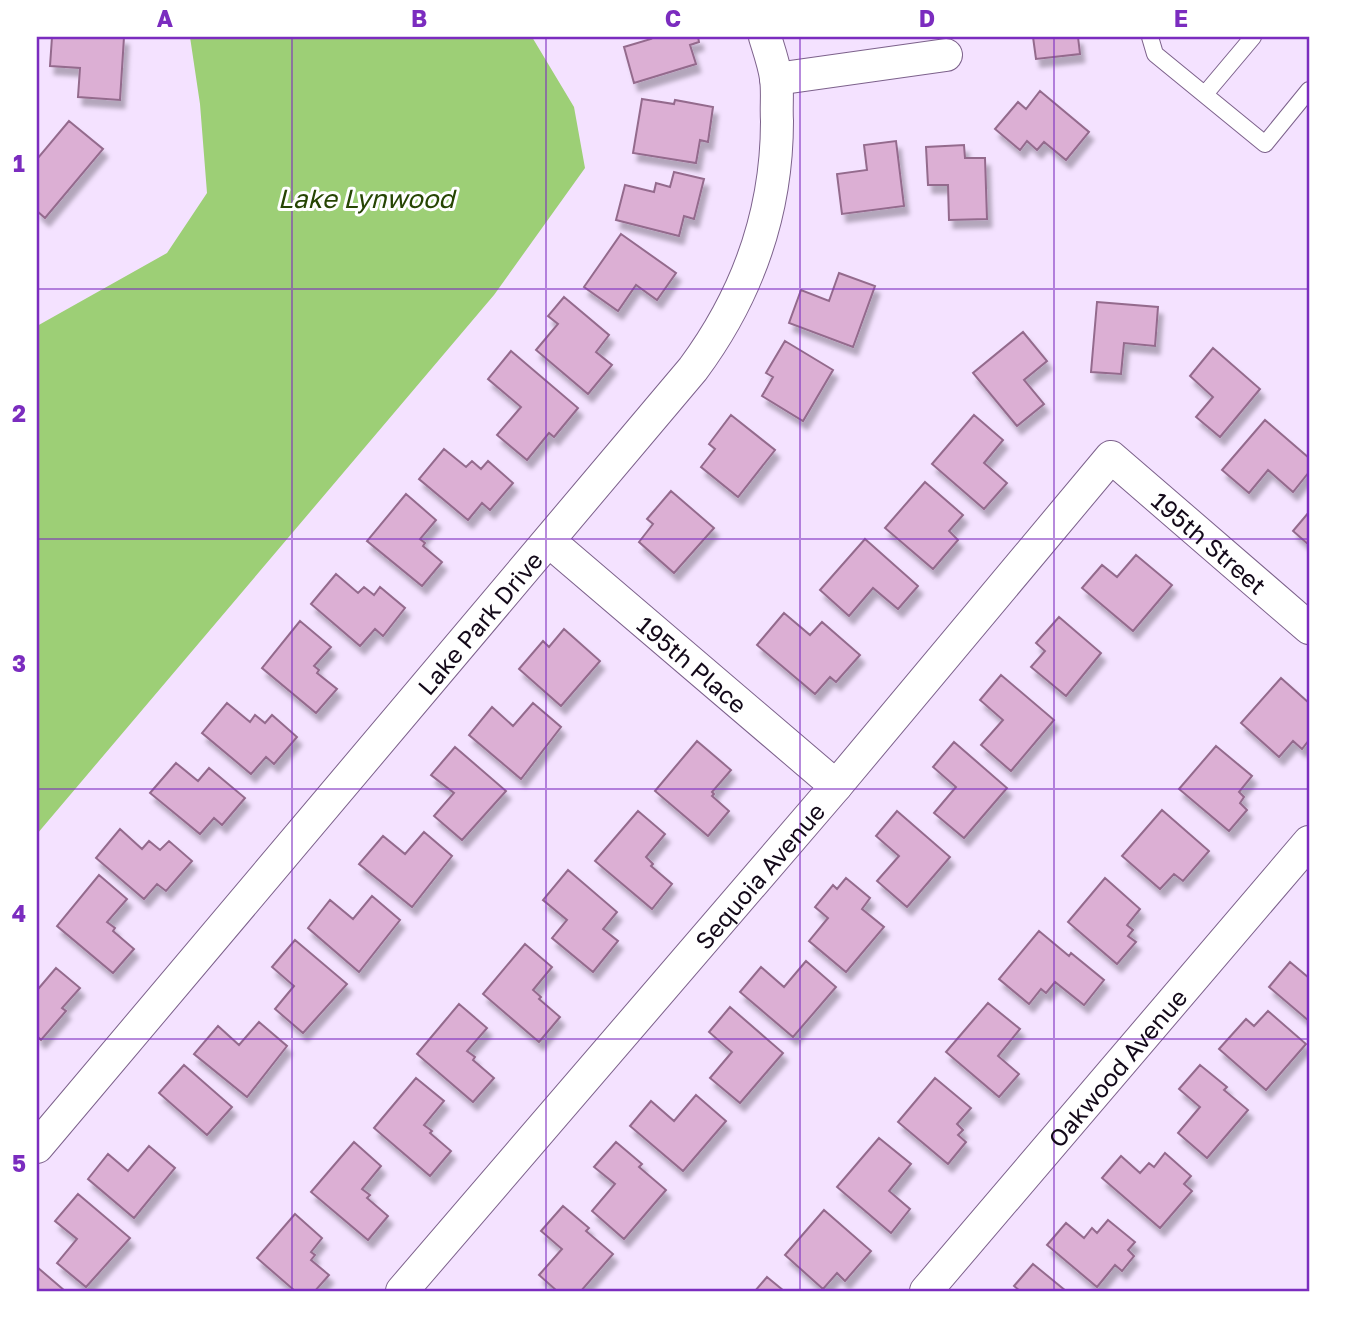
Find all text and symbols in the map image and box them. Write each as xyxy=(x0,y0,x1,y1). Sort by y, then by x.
text: A xyxy=(157,4,174,32)
text: B xyxy=(411,4,427,32)
text: C xyxy=(665,4,681,32)
text: D xyxy=(919,4,935,32)
text: E xyxy=(1174,4,1188,32)
text: 1 xyxy=(13,149,25,177)
water label: Lake Lynwood xyxy=(278,183,457,214)
text: 2 xyxy=(12,399,26,427)
street label: 195th Street xyxy=(1147,485,1273,599)
street label: Lake Park Drive xyxy=(411,545,548,700)
street label: 195th Place xyxy=(632,609,753,718)
text: 3 xyxy=(12,649,26,677)
street label: Sequoia Avenue xyxy=(688,796,830,955)
text: 4 xyxy=(12,899,26,927)
street label: Oakwood Avenue xyxy=(1041,982,1192,1152)
text: 5 xyxy=(12,1149,26,1177)

